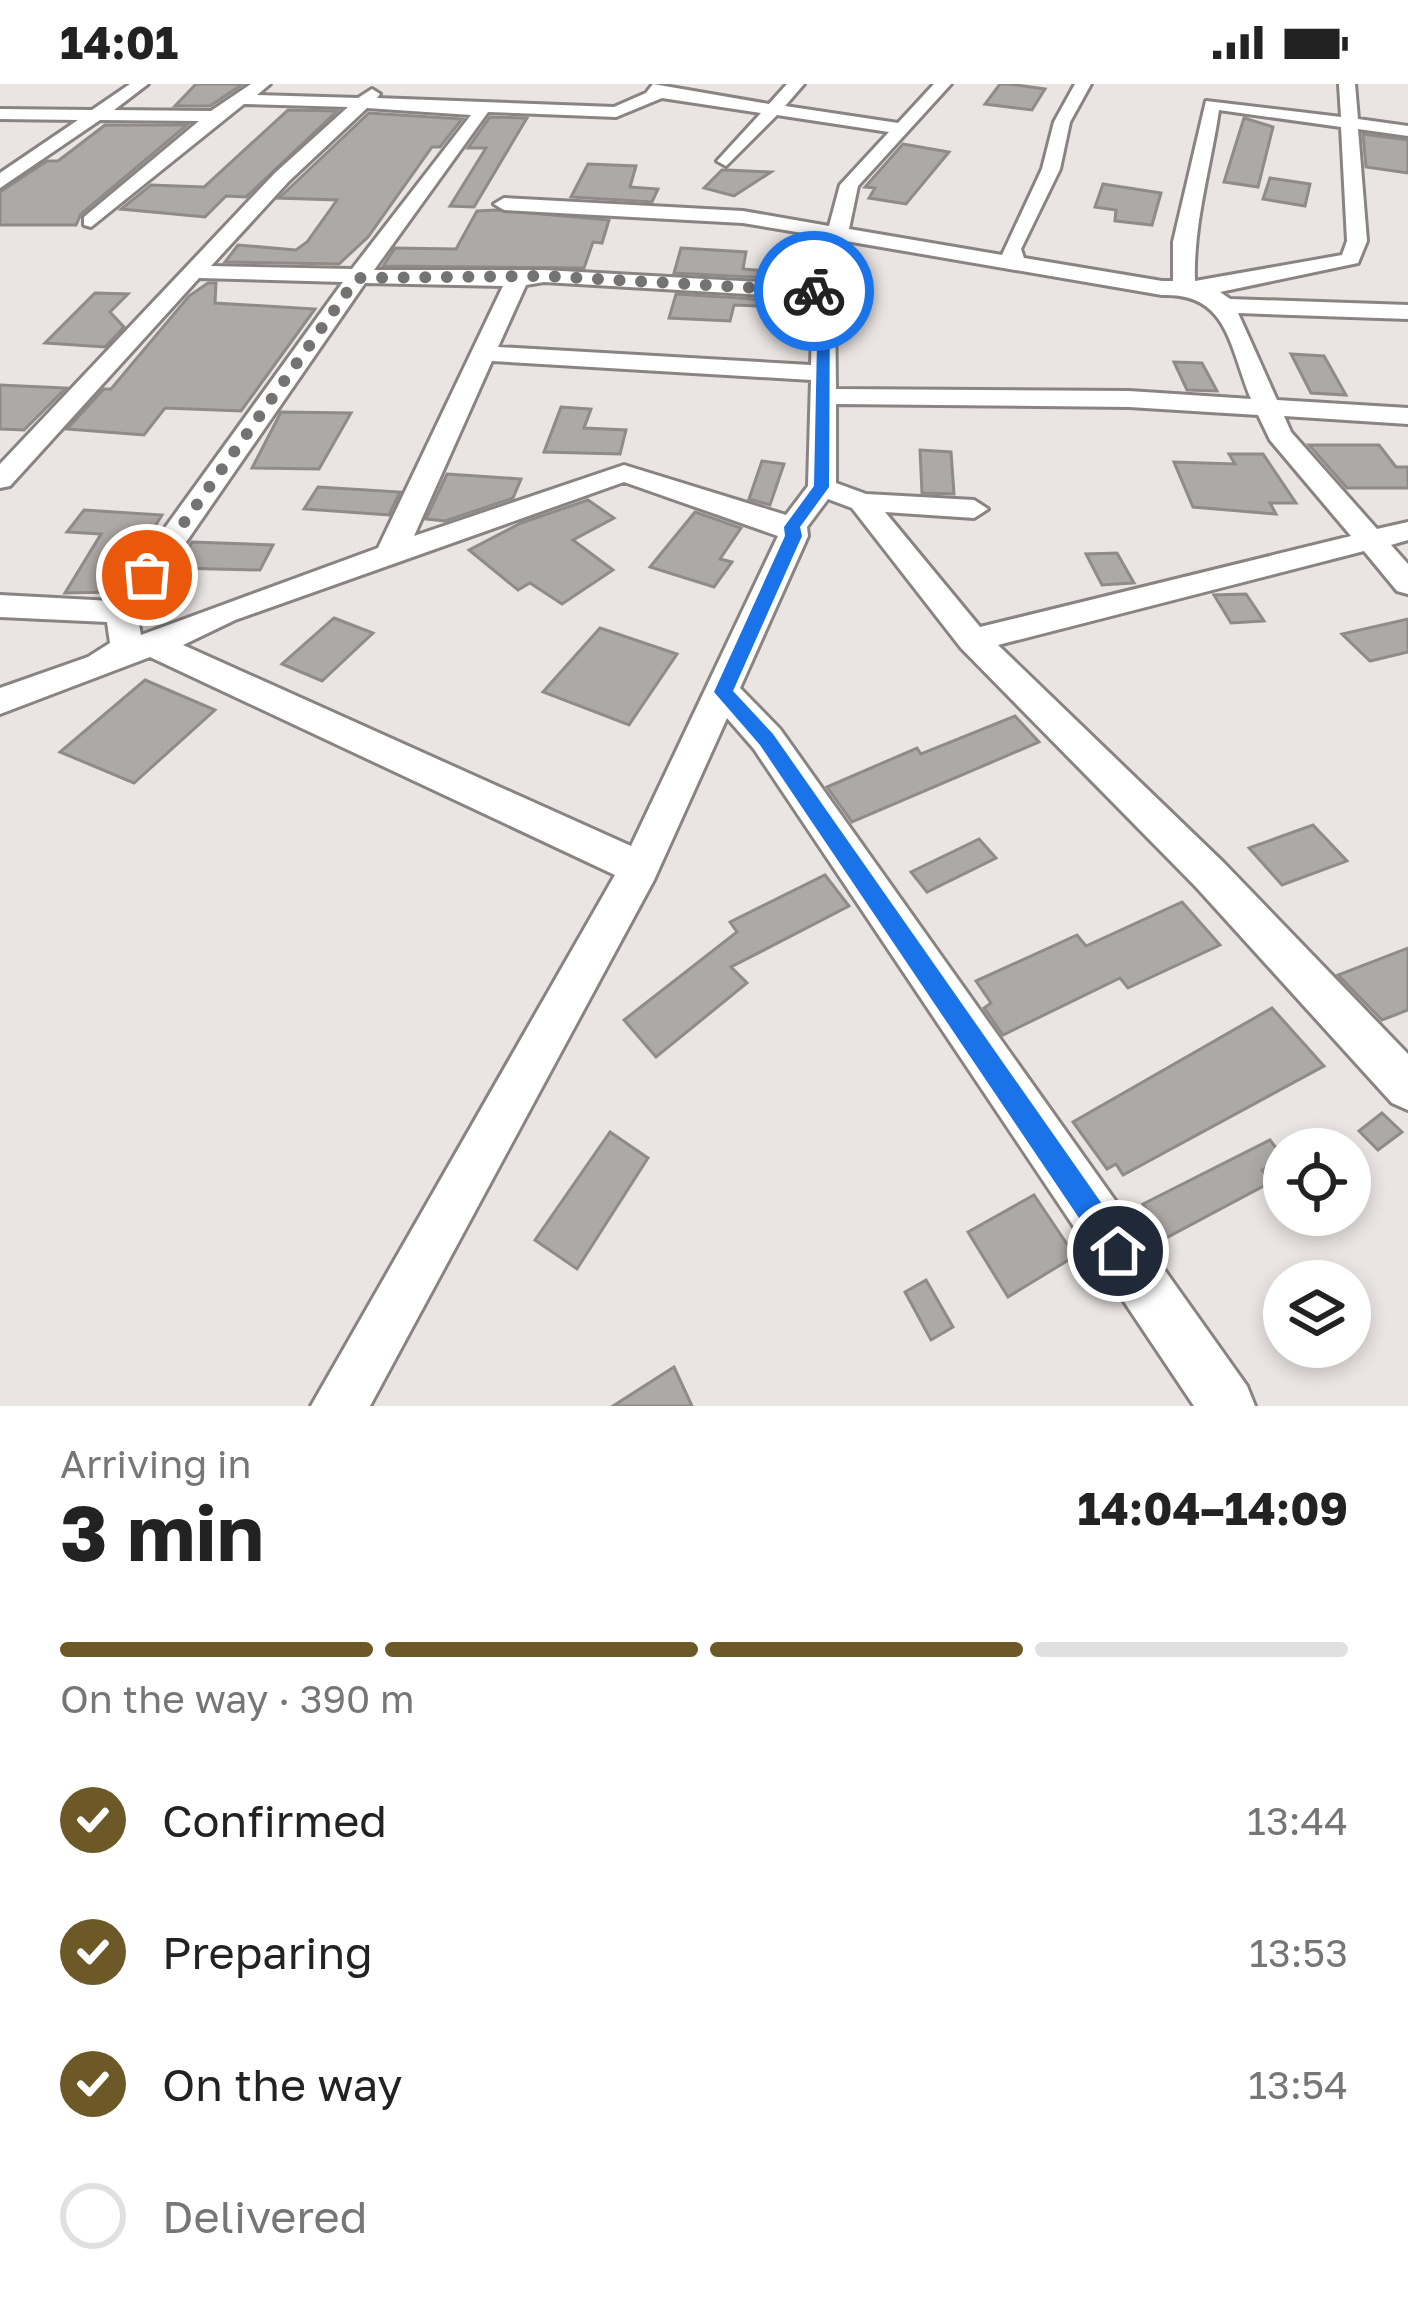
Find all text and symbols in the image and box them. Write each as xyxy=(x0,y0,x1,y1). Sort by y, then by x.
text: 14:01 xyxy=(60,15,178,69)
courier xyxy=(754,231,874,351)
icon: bike xyxy=(781,258,847,324)
pin xyxy=(96,524,198,626)
icon: bag xyxy=(114,542,180,608)
map controls xyxy=(1263,1128,1371,1368)
button: locate xyxy=(1263,1128,1371,1236)
pin xyxy=(1067,1200,1169,1302)
icon: home xyxy=(1085,1218,1151,1284)
button: layers xyxy=(1263,1260,1371,1368)
text: Arriving in xyxy=(60,1440,251,1487)
text: 14:04–14:09 xyxy=(1078,1481,1348,1535)
text: 3 min xyxy=(60,1485,264,1578)
text: On the way · 390 m xyxy=(60,1675,415,1722)
icon: check xyxy=(60,1787,126,1853)
text: Confirmed xyxy=(162,1793,387,1847)
text: 13:44 xyxy=(1247,1797,1348,1844)
icon: check xyxy=(60,1919,126,1985)
text: Preparing xyxy=(162,1925,373,1979)
text: 13:53 xyxy=(1249,1929,1348,1976)
icon: check xyxy=(60,2051,126,2117)
text: On the way xyxy=(162,2057,403,2111)
text: 13:54 xyxy=(1248,2061,1348,2108)
text: Delivered xyxy=(162,2189,367,2243)

